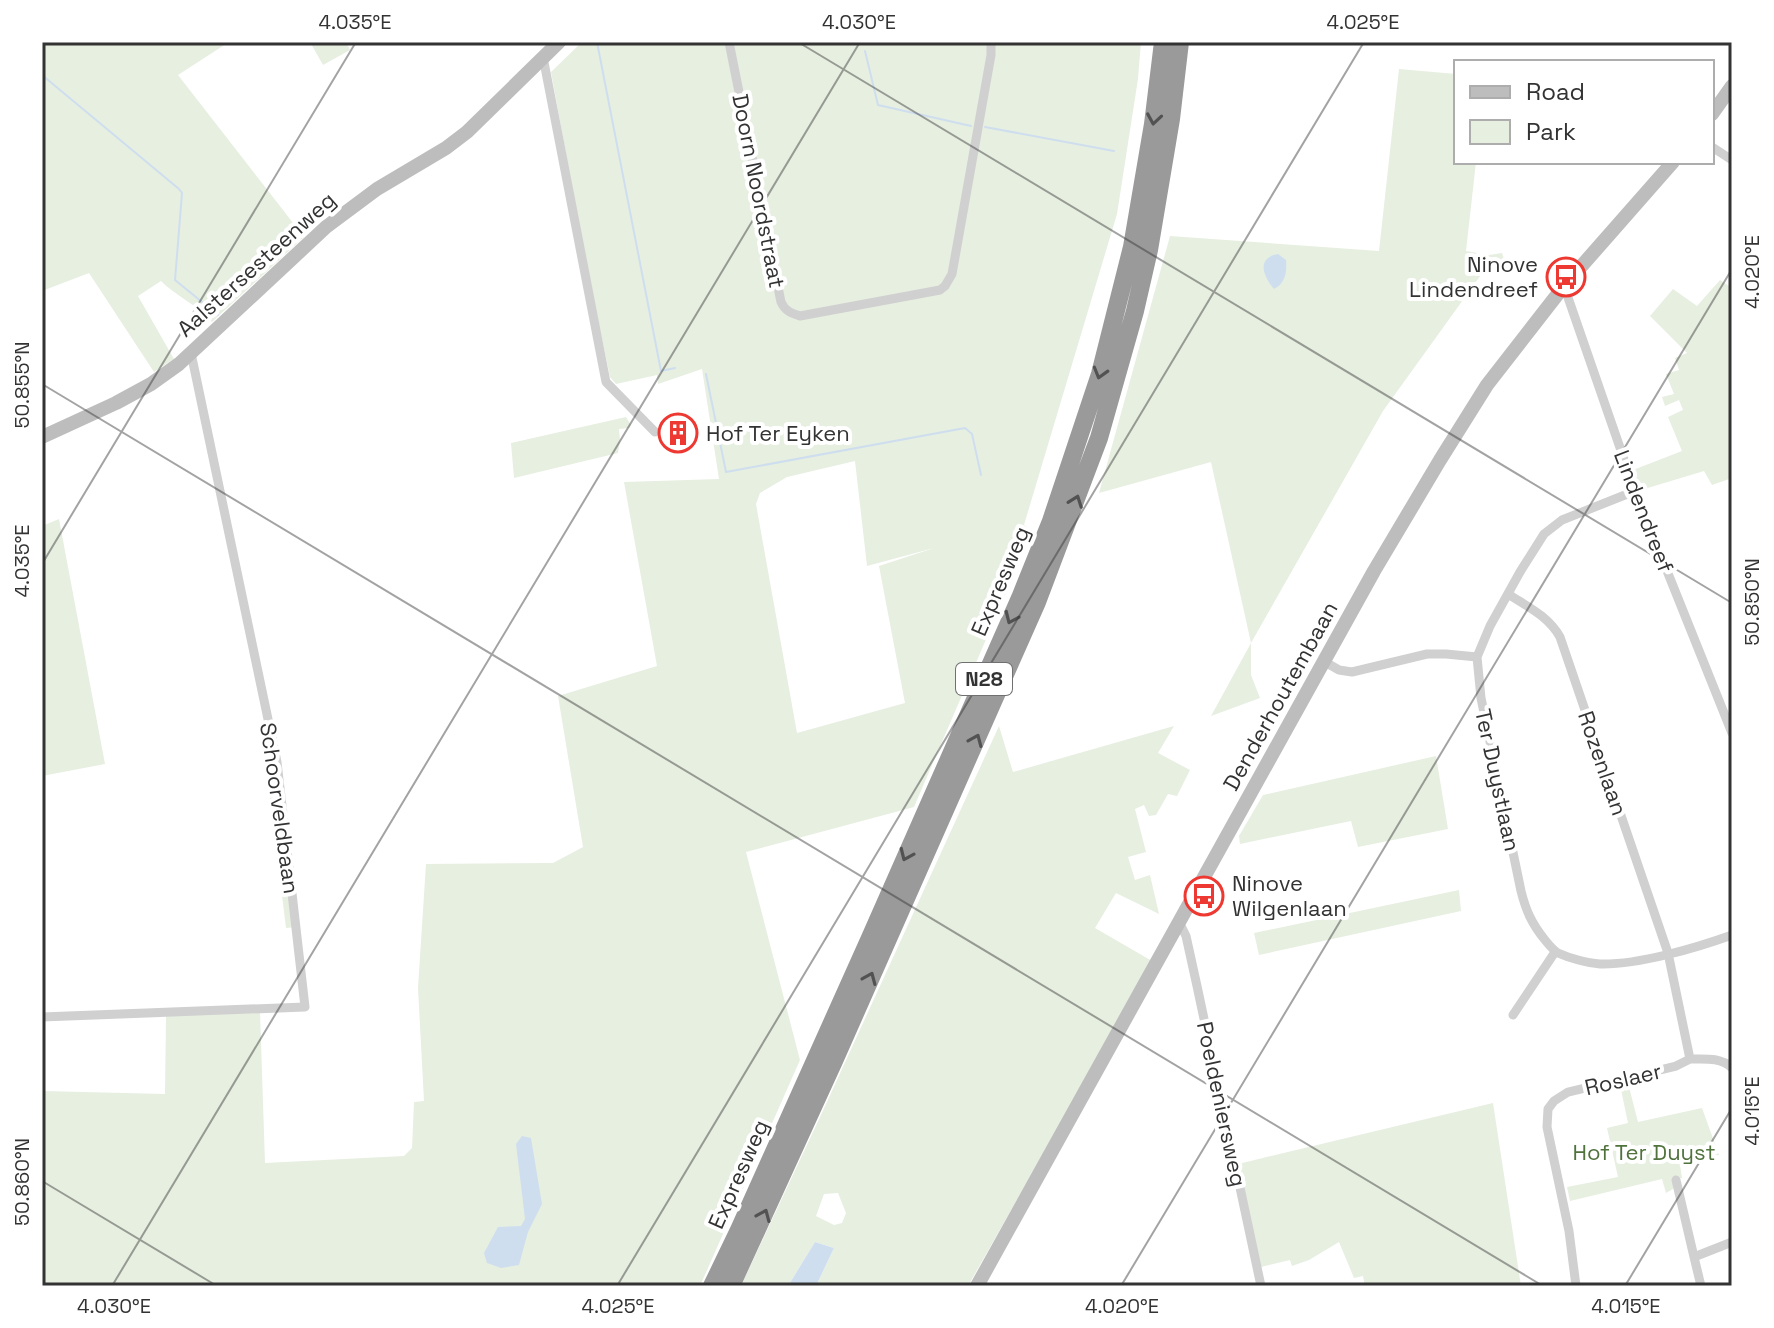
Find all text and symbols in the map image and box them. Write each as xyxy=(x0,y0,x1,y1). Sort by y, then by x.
text: 4.035°E xyxy=(318,9,392,35)
text: 4.030°E xyxy=(822,9,896,35)
text: 4.025°E xyxy=(1327,9,1400,35)
legend xyxy=(1454,60,1714,164)
text: Road xyxy=(1526,76,1585,107)
street label: Doorn Noordstraat xyxy=(726,92,792,290)
one-way arrow xyxy=(1146,113,1163,126)
text: Park xyxy=(1526,116,1576,147)
street label: Aalstersesteenweg xyxy=(171,185,341,343)
text: 4.020°E xyxy=(1739,235,1765,309)
place label: Ninove Lindendreef xyxy=(1409,250,1538,303)
bus stop icon: Ninove Lindendreef xyxy=(1545,256,1587,298)
text: 50.855°N xyxy=(9,342,35,428)
one-way arrow xyxy=(1093,366,1109,380)
building icon: Hof Ter Eyken xyxy=(657,412,699,454)
place label: Hof Ter Eyken xyxy=(706,419,850,447)
street label: Lindendreef xyxy=(1608,446,1680,576)
one-way arrow xyxy=(1066,495,1083,509)
street label: Expresweg xyxy=(964,522,1036,640)
text: 4.035°E xyxy=(9,524,35,598)
text: 50.850°N xyxy=(1739,558,1765,646)
street label: Denderhoutembaan xyxy=(1216,597,1344,795)
one-way arrow xyxy=(1005,609,1021,624)
road number: N28 xyxy=(956,663,1012,695)
street label: Ter Duystlaan xyxy=(1469,706,1527,854)
street label: Rozenlaan xyxy=(1572,707,1634,819)
street label: Schoorveldbaan xyxy=(254,721,306,895)
one-way arrow xyxy=(966,734,982,749)
one-way arrow xyxy=(900,847,916,861)
place label: Ninove Wilgenlaan xyxy=(1232,869,1347,922)
bus stop icon: Ninove Wilgenlaan xyxy=(1183,875,1225,917)
one-way arrow xyxy=(860,972,876,986)
street label: Poeldeniersweg xyxy=(1191,1019,1253,1189)
street label: Roslaer xyxy=(1582,1057,1664,1101)
text: 4.015°E xyxy=(1739,1076,1765,1146)
street label: Expresweg xyxy=(702,1115,774,1233)
text: 50.860°N xyxy=(9,1138,35,1226)
park label: Hof Ter Duyst xyxy=(1572,1138,1716,1166)
one-way arrow xyxy=(754,1209,770,1224)
text: 4.030°E xyxy=(77,1293,151,1319)
text: 4.025°E xyxy=(582,1293,655,1319)
text: 4.020°E xyxy=(1085,1293,1159,1319)
text: 4.015°E xyxy=(1591,1293,1661,1319)

